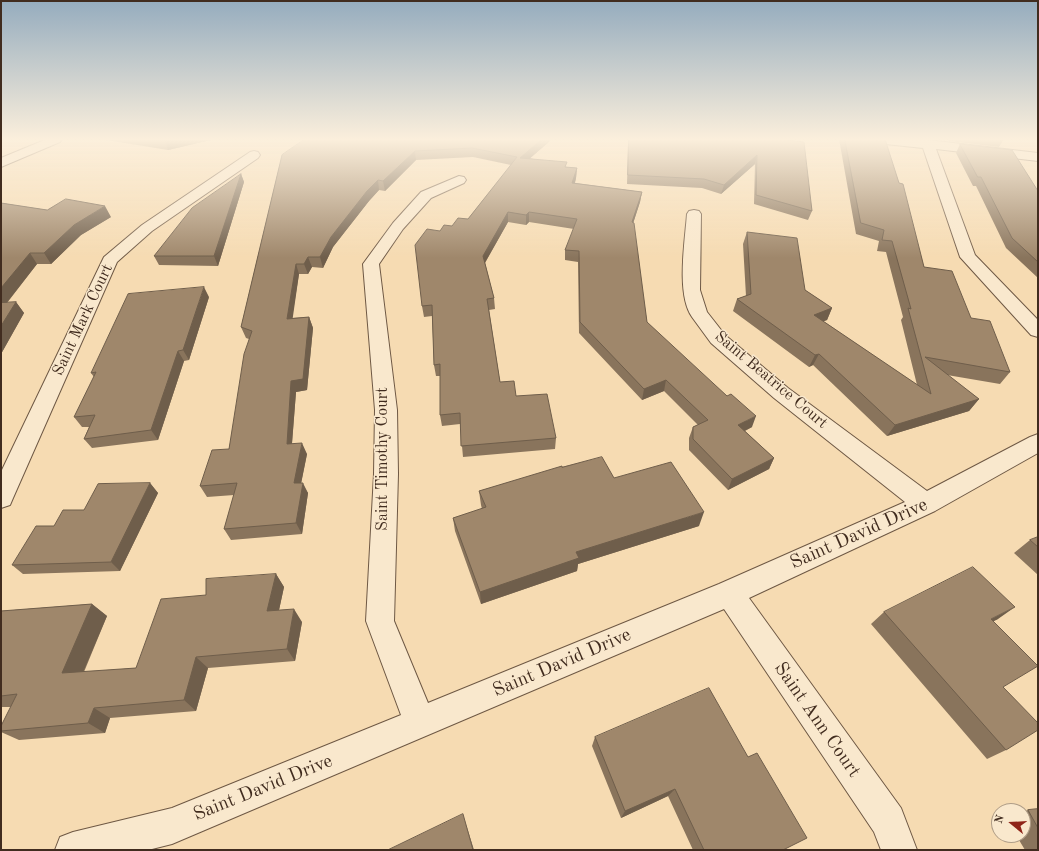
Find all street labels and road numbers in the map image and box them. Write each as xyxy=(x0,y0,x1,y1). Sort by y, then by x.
street label: Saint Mark Court xyxy=(49,261,117,379)
street label: Saint Beatrice Court xyxy=(711,327,831,433)
street label: Saint Timothy Court xyxy=(373,387,393,531)
street label: Saint David Drive xyxy=(787,493,931,575)
street label: Saint David Drive xyxy=(489,624,635,702)
street label: Saint Ann Court xyxy=(769,658,865,782)
street label: Saint David Drive xyxy=(190,750,336,826)

